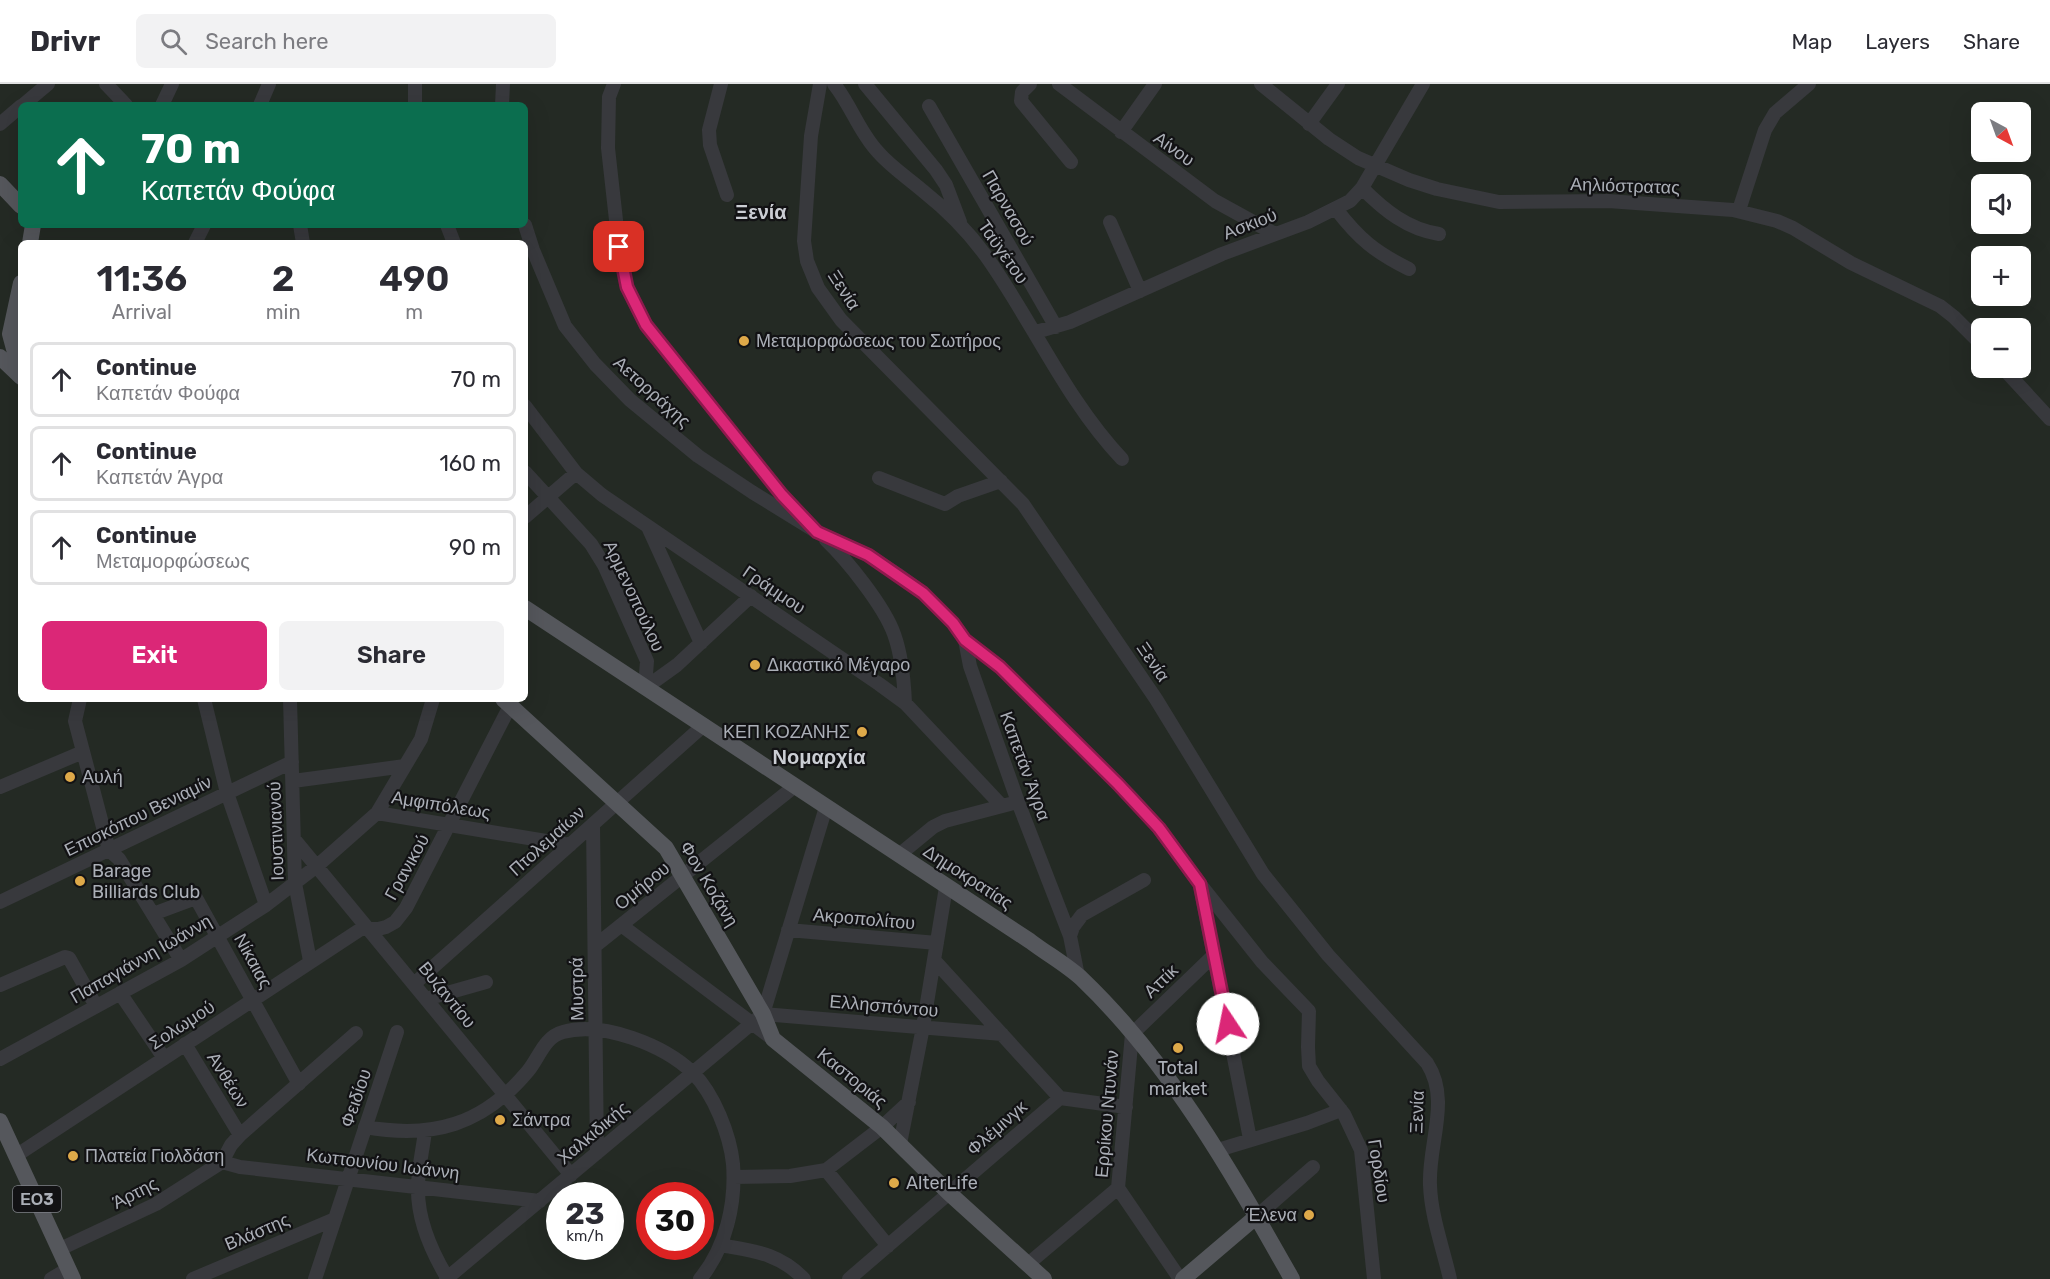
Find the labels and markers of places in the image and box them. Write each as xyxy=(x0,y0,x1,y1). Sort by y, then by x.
pin xyxy=(593,221,644,272)
place label: Μεταμορφώσεως του Σωτήρος xyxy=(756,330,1001,352)
marker: Μεταμορφώσεως του Σωτήρος xyxy=(737,334,751,348)
place label: Δικαστικό Μέγαρο xyxy=(767,654,910,676)
marker: Δικαστικό Μέγαρο xyxy=(748,658,762,672)
place label: ΚΕΠ ΚΟΖΑΝΗΣ xyxy=(723,721,850,743)
marker: ΚΕΠ ΚΟΖΑΝΗΣ xyxy=(855,725,869,739)
place label: Αυλή xyxy=(82,766,123,788)
marker: Αυλή xyxy=(63,770,77,784)
place label: Barage Billiards Club xyxy=(92,860,200,903)
marker: Barage Billiards Club xyxy=(73,874,87,888)
marker: Total market xyxy=(1171,1041,1185,1055)
place label: Total market xyxy=(1149,1057,1207,1100)
place label: Σάντρα xyxy=(512,1109,570,1131)
marker: Σάντρα xyxy=(493,1113,507,1127)
place label: Πλατεία Γιολδάση xyxy=(85,1145,224,1167)
marker: Πλατεία Γιολδάση xyxy=(66,1149,80,1163)
place label: AlterLife xyxy=(906,1172,978,1194)
marker: AlterLife xyxy=(887,1176,901,1190)
place label: Έλενα xyxy=(1245,1204,1297,1226)
marker: Έλενα xyxy=(1302,1208,1316,1222)

